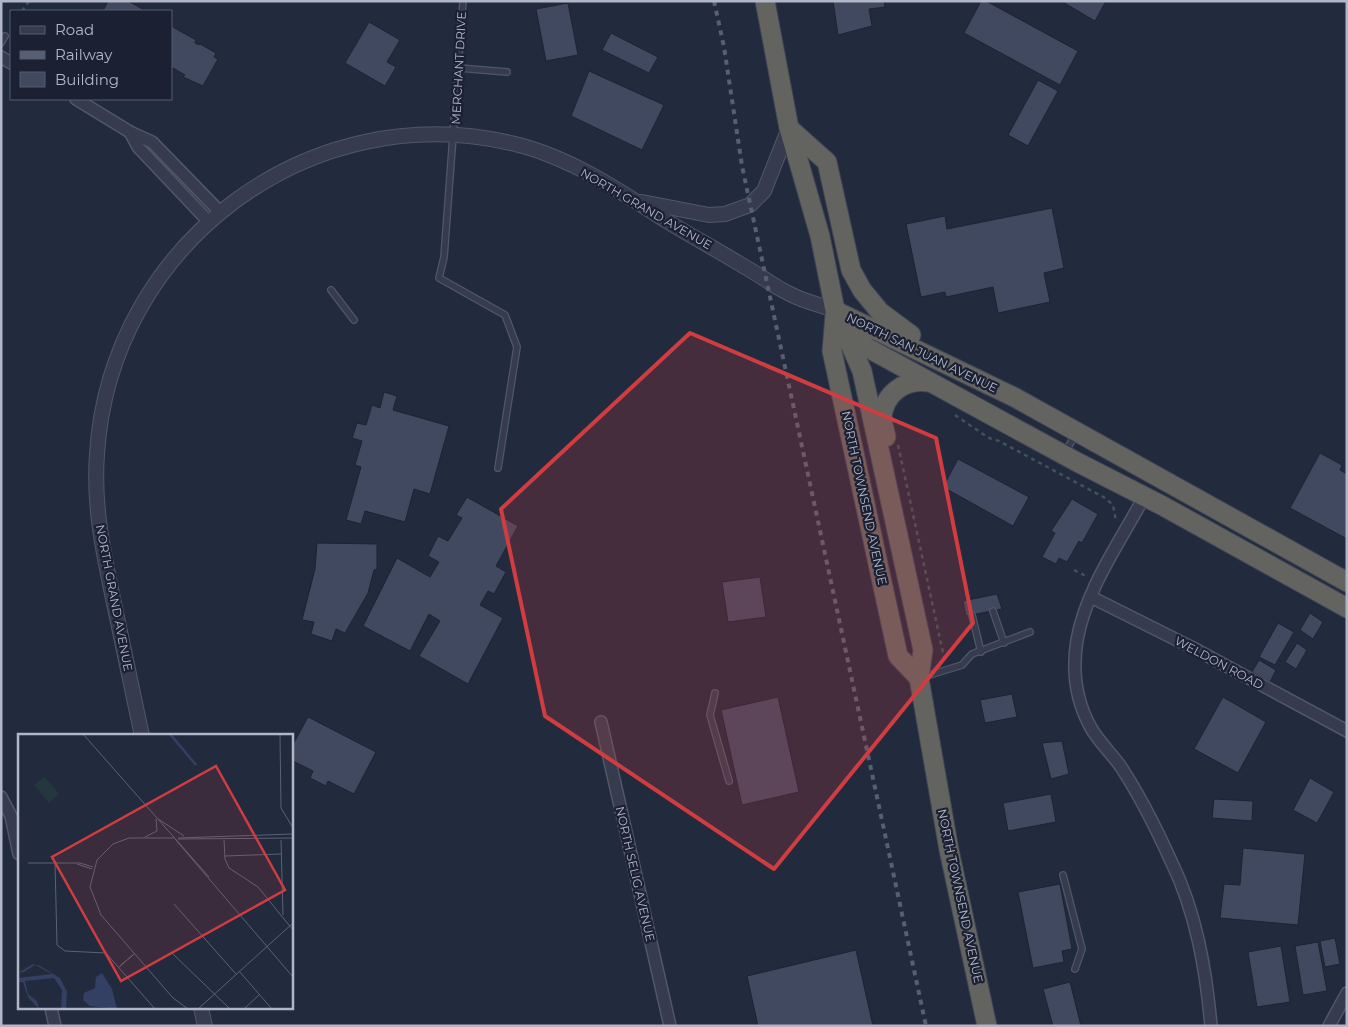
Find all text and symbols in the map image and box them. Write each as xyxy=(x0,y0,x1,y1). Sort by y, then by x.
legend xyxy=(10,10,172,100)
street label: MERCHANT DRIVE xyxy=(448,11,469,125)
text: Road xyxy=(55,20,94,39)
text: Railway xyxy=(55,45,113,64)
text: Building xyxy=(55,70,119,89)
street label: NORTH GRAND AVENUE xyxy=(578,165,715,252)
street label: NORTH SAN JUAN AVENUE xyxy=(845,310,1000,396)
street label: NORTH TOWNSEND AVENUE xyxy=(839,409,890,586)
street label: NORTH GRAND AVENUE xyxy=(93,523,136,673)
street label: WELDON ROAD xyxy=(1172,633,1266,692)
inset map xyxy=(18,734,292,1010)
street label: NORTH SELIG AVENUE xyxy=(613,805,658,943)
street label: NORTH TOWNSEND AVENUE xyxy=(935,807,986,984)

